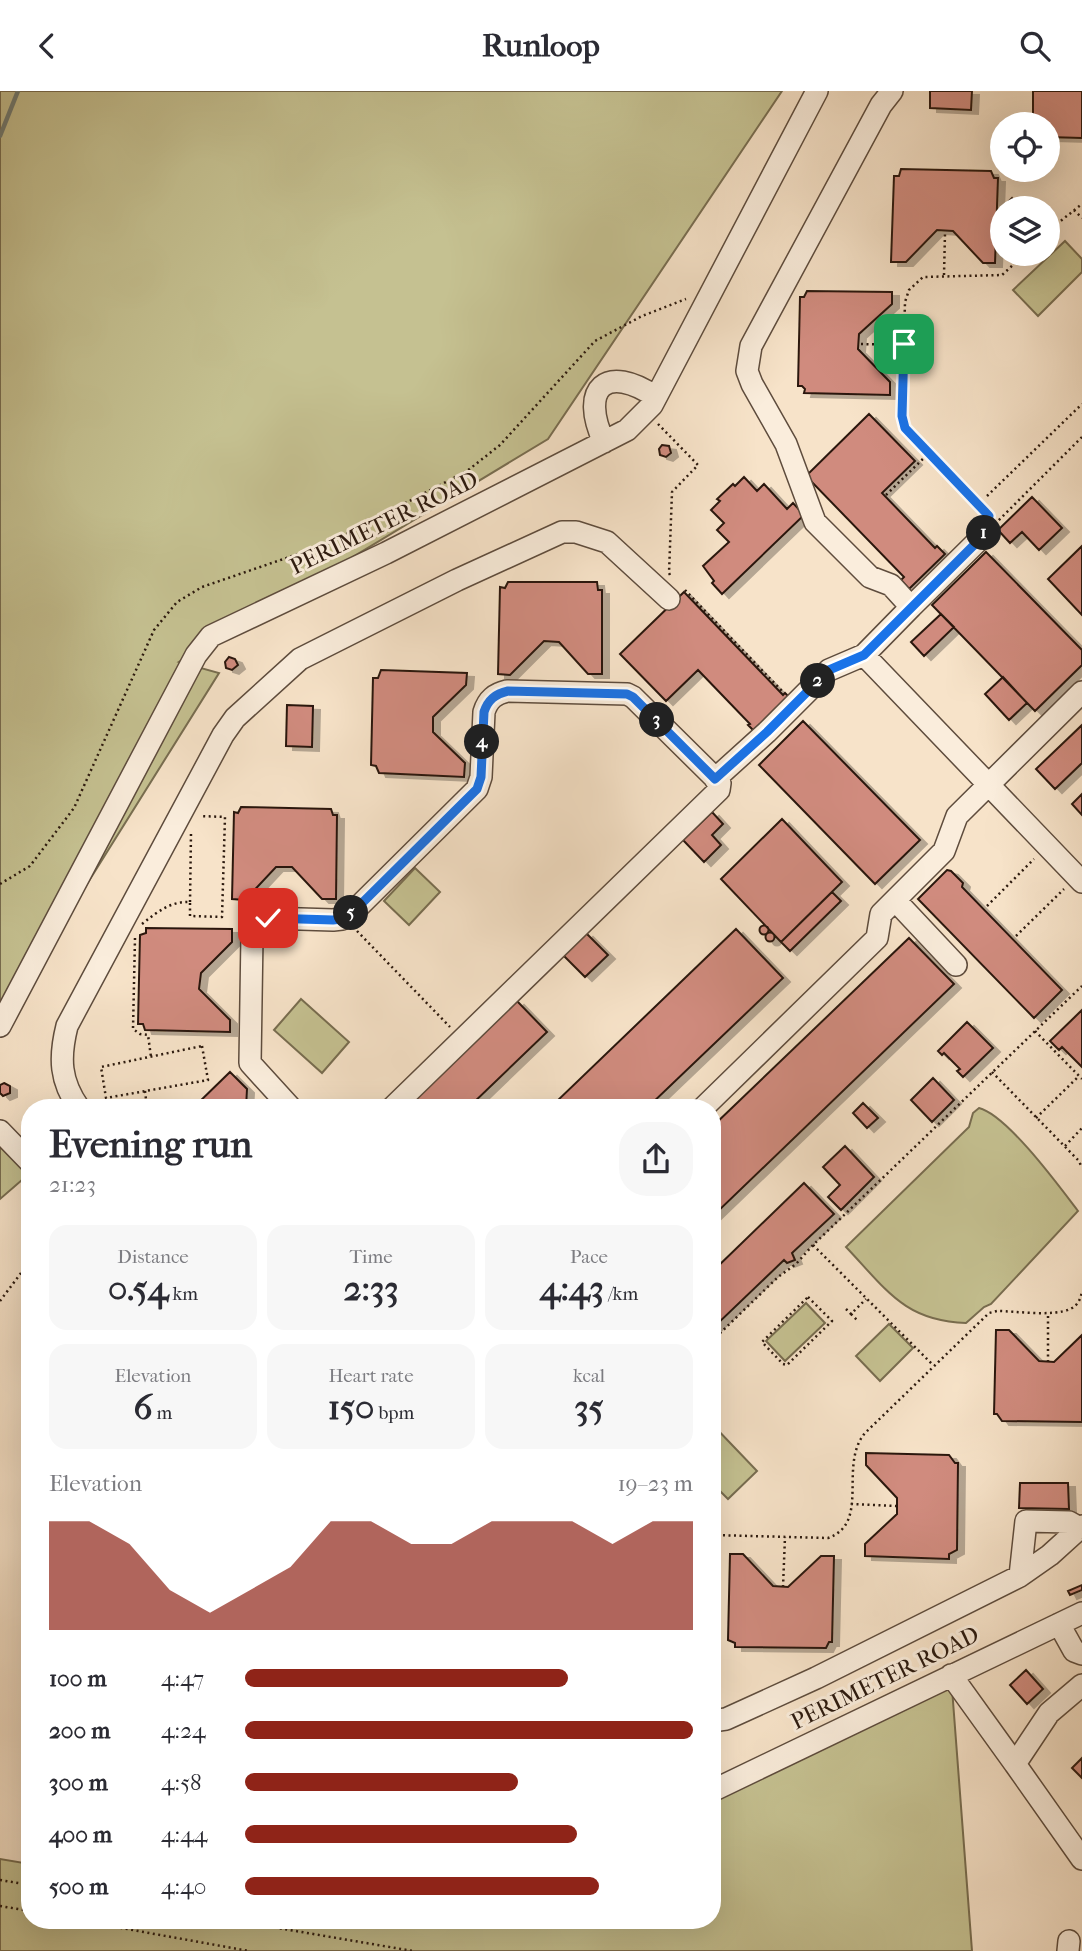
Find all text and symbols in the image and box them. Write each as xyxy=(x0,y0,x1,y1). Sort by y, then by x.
icon: back xyxy=(28,27,66,65)
text: Runloop xyxy=(482,27,600,64)
icon: search xyxy=(1016,27,1054,65)
map controls xyxy=(990,112,1060,266)
button: locate xyxy=(990,112,1060,182)
button: layers xyxy=(990,196,1060,266)
pin xyxy=(874,314,934,374)
icon: arrive xyxy=(885,325,923,363)
street label: PERIMETER ROAD xyxy=(286,466,482,580)
pin: 1 xyxy=(967,515,1002,551)
text: 1 xyxy=(980,521,987,543)
pin: 2 xyxy=(800,663,836,699)
text: 2 xyxy=(813,669,822,691)
pin: 3 xyxy=(640,703,674,737)
text: 3 xyxy=(653,708,660,730)
pin: 4 xyxy=(464,725,500,759)
text: 4 xyxy=(476,730,487,752)
pin xyxy=(238,888,298,948)
pin: 5 xyxy=(334,895,368,931)
icon: check xyxy=(249,899,287,937)
text: 5 xyxy=(346,901,355,923)
text: Evening run xyxy=(49,1122,252,1167)
button: share xyxy=(619,1122,693,1196)
text: 21:23 xyxy=(49,1171,96,1198)
text: Distance xyxy=(117,1246,189,1268)
text: Time xyxy=(349,1246,393,1268)
text: Pace xyxy=(570,1246,608,1268)
text: 0.54 xyxy=(108,1268,168,1309)
text: 2:33 xyxy=(343,1268,399,1309)
text: 4:43 xyxy=(540,1268,604,1309)
text: km xyxy=(168,1283,198,1305)
text: /km xyxy=(604,1283,638,1305)
text: Elevation xyxy=(115,1365,191,1387)
text: Heart rate xyxy=(328,1365,414,1387)
text: kcal xyxy=(573,1365,605,1387)
text: 6 xyxy=(134,1387,153,1428)
text: 150 xyxy=(328,1387,374,1428)
text: 35 xyxy=(574,1387,604,1428)
text: m xyxy=(153,1402,172,1424)
text: bpm xyxy=(374,1402,414,1424)
text: Elevation xyxy=(49,1470,142,1497)
text: 19–23 m xyxy=(617,1470,693,1497)
street label: PERIMETER ROAD xyxy=(787,1621,983,1735)
text: 100 m xyxy=(49,1665,107,1692)
text: 4:47 xyxy=(161,1665,204,1692)
text: 200 m xyxy=(49,1717,110,1744)
text: 4:24 xyxy=(161,1717,206,1744)
text: 300 m xyxy=(49,1769,108,1796)
text: 4:58 xyxy=(161,1769,202,1796)
text: 400 m xyxy=(49,1821,112,1848)
text: 4:44 xyxy=(161,1821,207,1848)
text: 500 m xyxy=(49,1873,108,1900)
text: 4:40 xyxy=(161,1873,206,1900)

